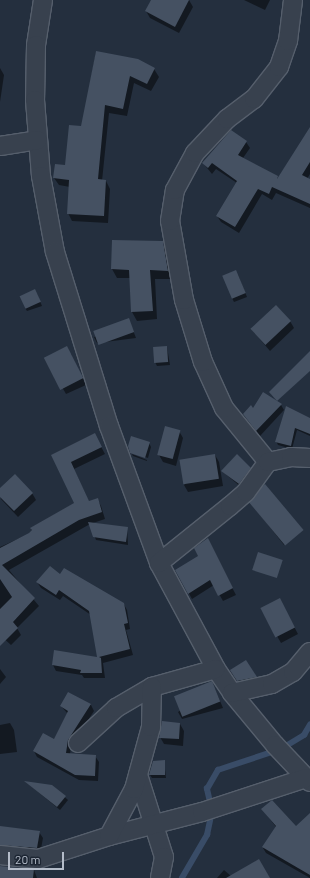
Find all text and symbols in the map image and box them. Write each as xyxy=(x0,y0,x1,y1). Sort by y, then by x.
scale bar xyxy=(10,844,66,870)
text: 20 m xyxy=(15,852,41,866)

